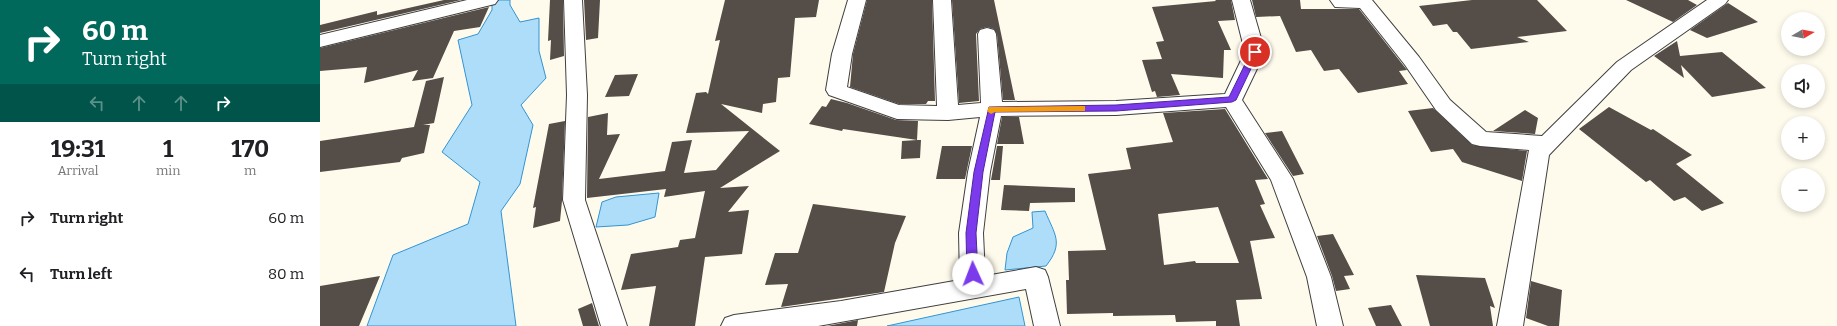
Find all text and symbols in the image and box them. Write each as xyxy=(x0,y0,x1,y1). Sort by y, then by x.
north arrow xyxy=(1781,12,1825,56)
map controls xyxy=(1781,12,1825,212)
text: 60 m xyxy=(82,14,148,47)
icon: right xyxy=(16,16,68,68)
pin xyxy=(1238,35,1272,69)
icon: arrive xyxy=(1244,41,1266,63)
text: Turn right xyxy=(82,48,167,70)
button: sound xyxy=(1781,64,1825,108)
icon: left xyxy=(86,92,108,114)
icon: ahead xyxy=(128,92,150,114)
icon: ahead xyxy=(170,92,192,114)
icon: right xyxy=(212,92,234,114)
button: + xyxy=(1781,116,1825,160)
text: 19:31 xyxy=(51,135,105,163)
text: 1 xyxy=(163,135,173,163)
text: 170 xyxy=(231,135,269,163)
text: Arrival xyxy=(57,163,99,178)
text: min xyxy=(156,163,180,178)
text: m xyxy=(244,163,256,178)
button: − xyxy=(1781,168,1825,212)
icon: right xyxy=(16,207,38,229)
text: Turn right xyxy=(50,209,123,227)
text: 60 m xyxy=(268,209,304,227)
position arrow xyxy=(952,253,994,295)
icon: left xyxy=(16,263,38,285)
text: Turn left xyxy=(50,265,112,283)
text: 80 m xyxy=(268,265,304,283)

